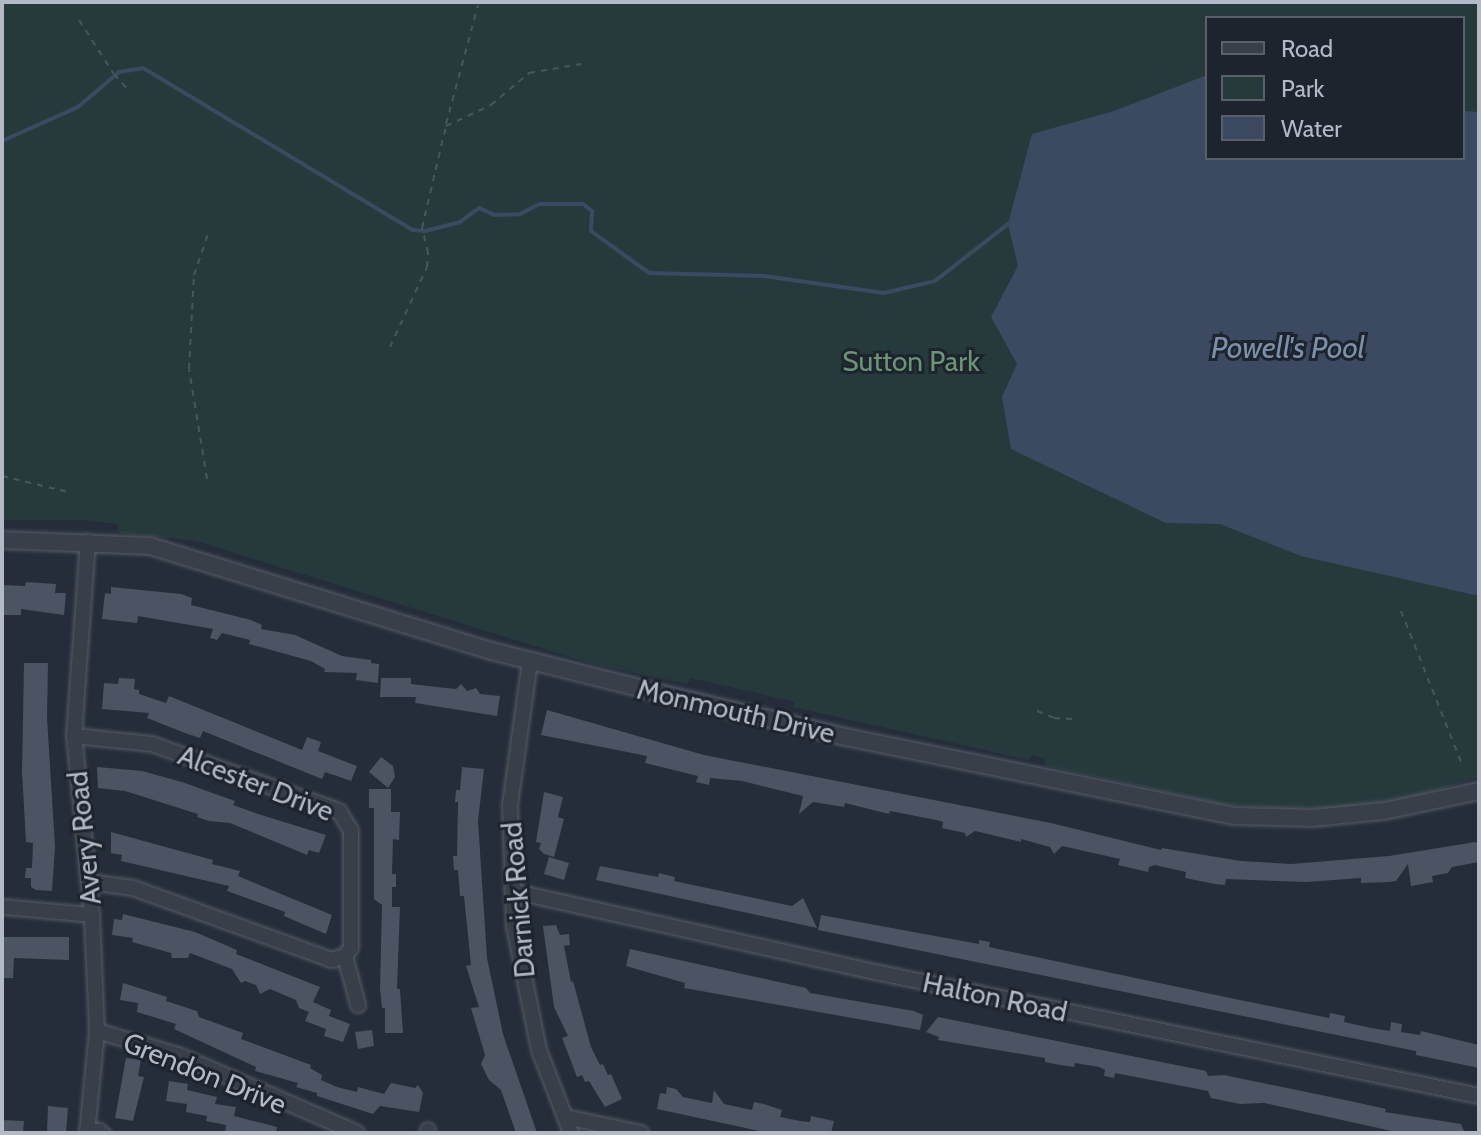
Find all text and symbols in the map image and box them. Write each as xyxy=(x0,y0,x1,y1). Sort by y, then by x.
legend xyxy=(1205,16,1465,160)
text: Road xyxy=(1281,34,1333,63)
text: Park xyxy=(1281,74,1324,103)
text: Water xyxy=(1281,114,1342,143)
water label: Powell's Pool xyxy=(1211,330,1365,366)
park label: Sutton Park xyxy=(842,344,980,378)
street label: Monmouth Drive xyxy=(634,672,838,750)
street label: Alcester Drive xyxy=(174,738,338,828)
street label: Avery Road xyxy=(60,770,108,906)
street label: Darnick Road xyxy=(494,821,542,979)
street label: Halton Road xyxy=(920,965,1070,1029)
street label: Grendon Drive xyxy=(119,1025,291,1121)

